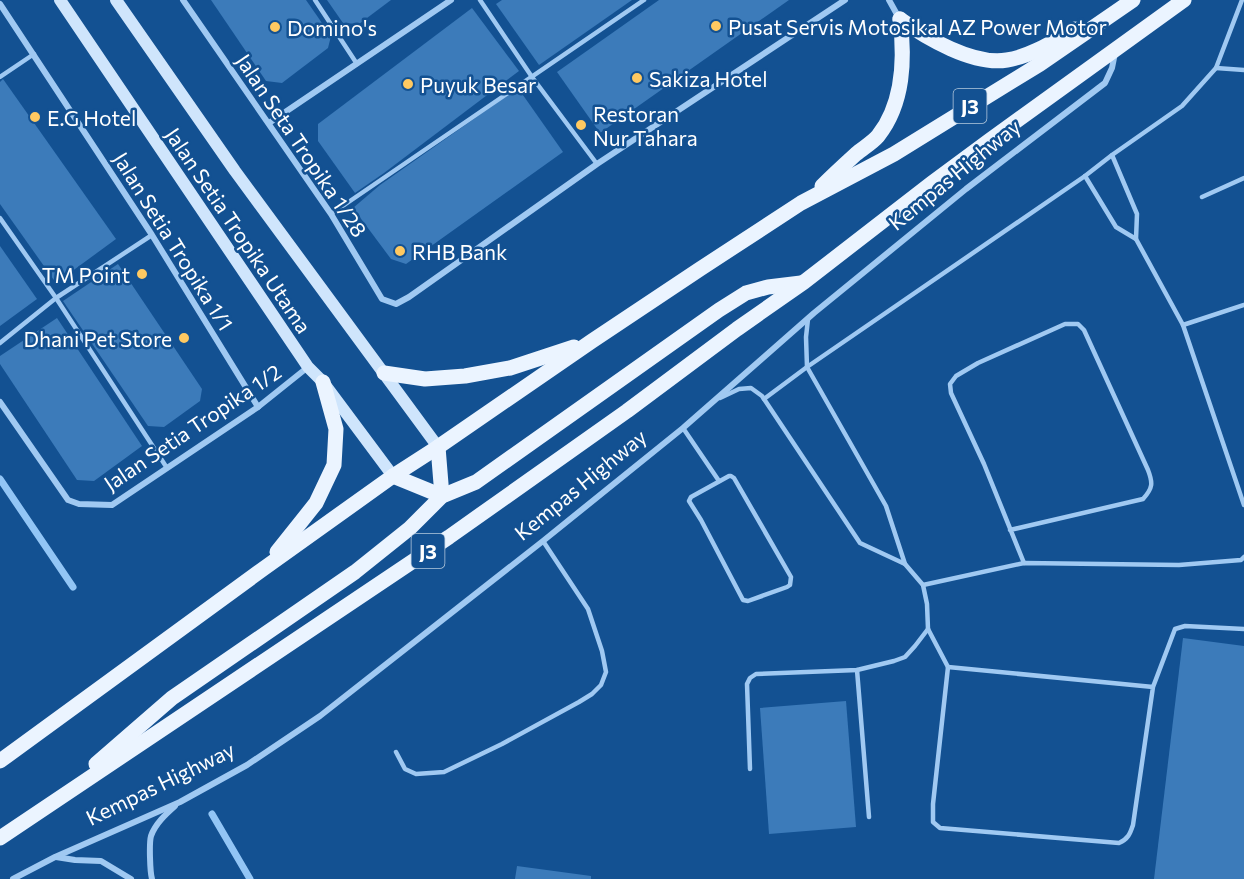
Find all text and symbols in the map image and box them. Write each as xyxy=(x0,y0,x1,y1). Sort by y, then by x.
place label: Pusat Servis Motosikal AZ Power Motor xyxy=(728,14,1107,39)
place label: Domino's xyxy=(287,15,377,40)
marker: Pusat Servis Motosikal AZ Power Motor xyxy=(709,19,723,33)
marker: Domino's xyxy=(268,20,282,34)
street label: Jalan Seta Tropika 1/28 xyxy=(231,49,373,241)
place label: Sakiza Hotel xyxy=(649,66,768,91)
marker: Sakiza Hotel xyxy=(630,71,644,85)
place label: Puyuk Besar xyxy=(420,72,536,97)
marker: Puyuk Besar xyxy=(401,77,415,91)
road number: J3 xyxy=(954,89,986,123)
place label: Restoran Nur Tahara xyxy=(593,101,698,150)
place label: E.G Hotel xyxy=(47,105,136,130)
marker: E.G Hotel xyxy=(28,110,42,124)
street label: Kempas Highway xyxy=(883,113,1025,235)
marker: Restoran Nur Tahara xyxy=(574,118,588,132)
street label: Jalan Setia Tropika Utama xyxy=(161,123,317,337)
street label: Jalan Setia Tropika 1/1 xyxy=(109,147,239,335)
place label: RHB Bank xyxy=(412,239,507,264)
marker: RHB Bank xyxy=(393,244,407,258)
place label: TM Point xyxy=(42,262,130,287)
marker: TM Point xyxy=(135,267,149,281)
place label: Dhani Pet Store xyxy=(23,326,172,351)
marker: Dhani Pet Store xyxy=(177,331,191,345)
street label: Jalan Setia Tropika 1/2 xyxy=(99,358,285,496)
street label: Kempas Highway xyxy=(509,423,651,545)
road number: J3 xyxy=(412,534,444,568)
street label: Kempas Highway xyxy=(82,736,239,830)

